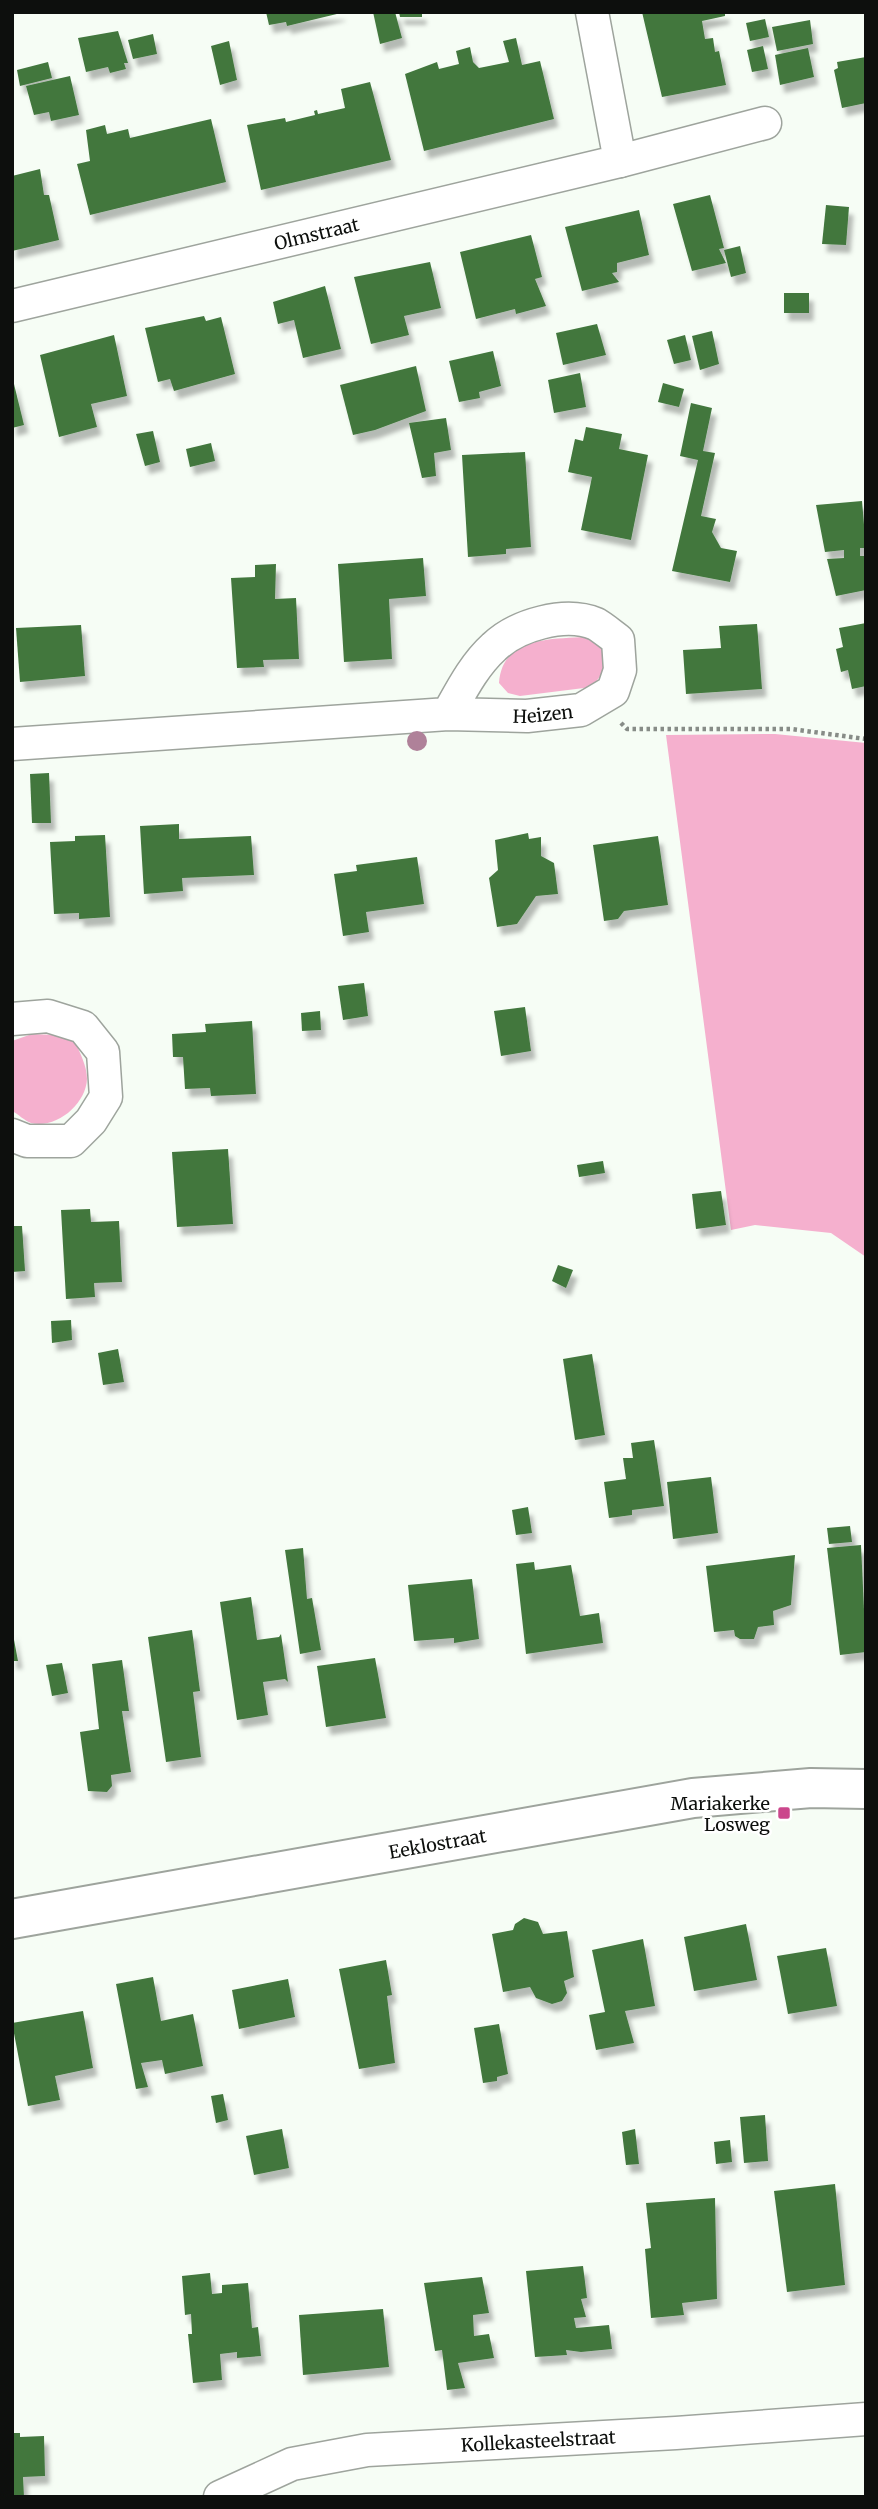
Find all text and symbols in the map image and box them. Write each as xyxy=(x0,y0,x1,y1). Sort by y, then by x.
street label: Olmstraat xyxy=(272,212,361,255)
street label: Heizen xyxy=(512,699,574,727)
place label: Mariakerke Losweg xyxy=(671,1792,770,1836)
marker: Mariakerke Losweg xyxy=(776,1805,792,1821)
street label: Eeklostraat xyxy=(387,1823,488,1863)
street label: Kollekasteelstraat xyxy=(460,2425,616,2456)

